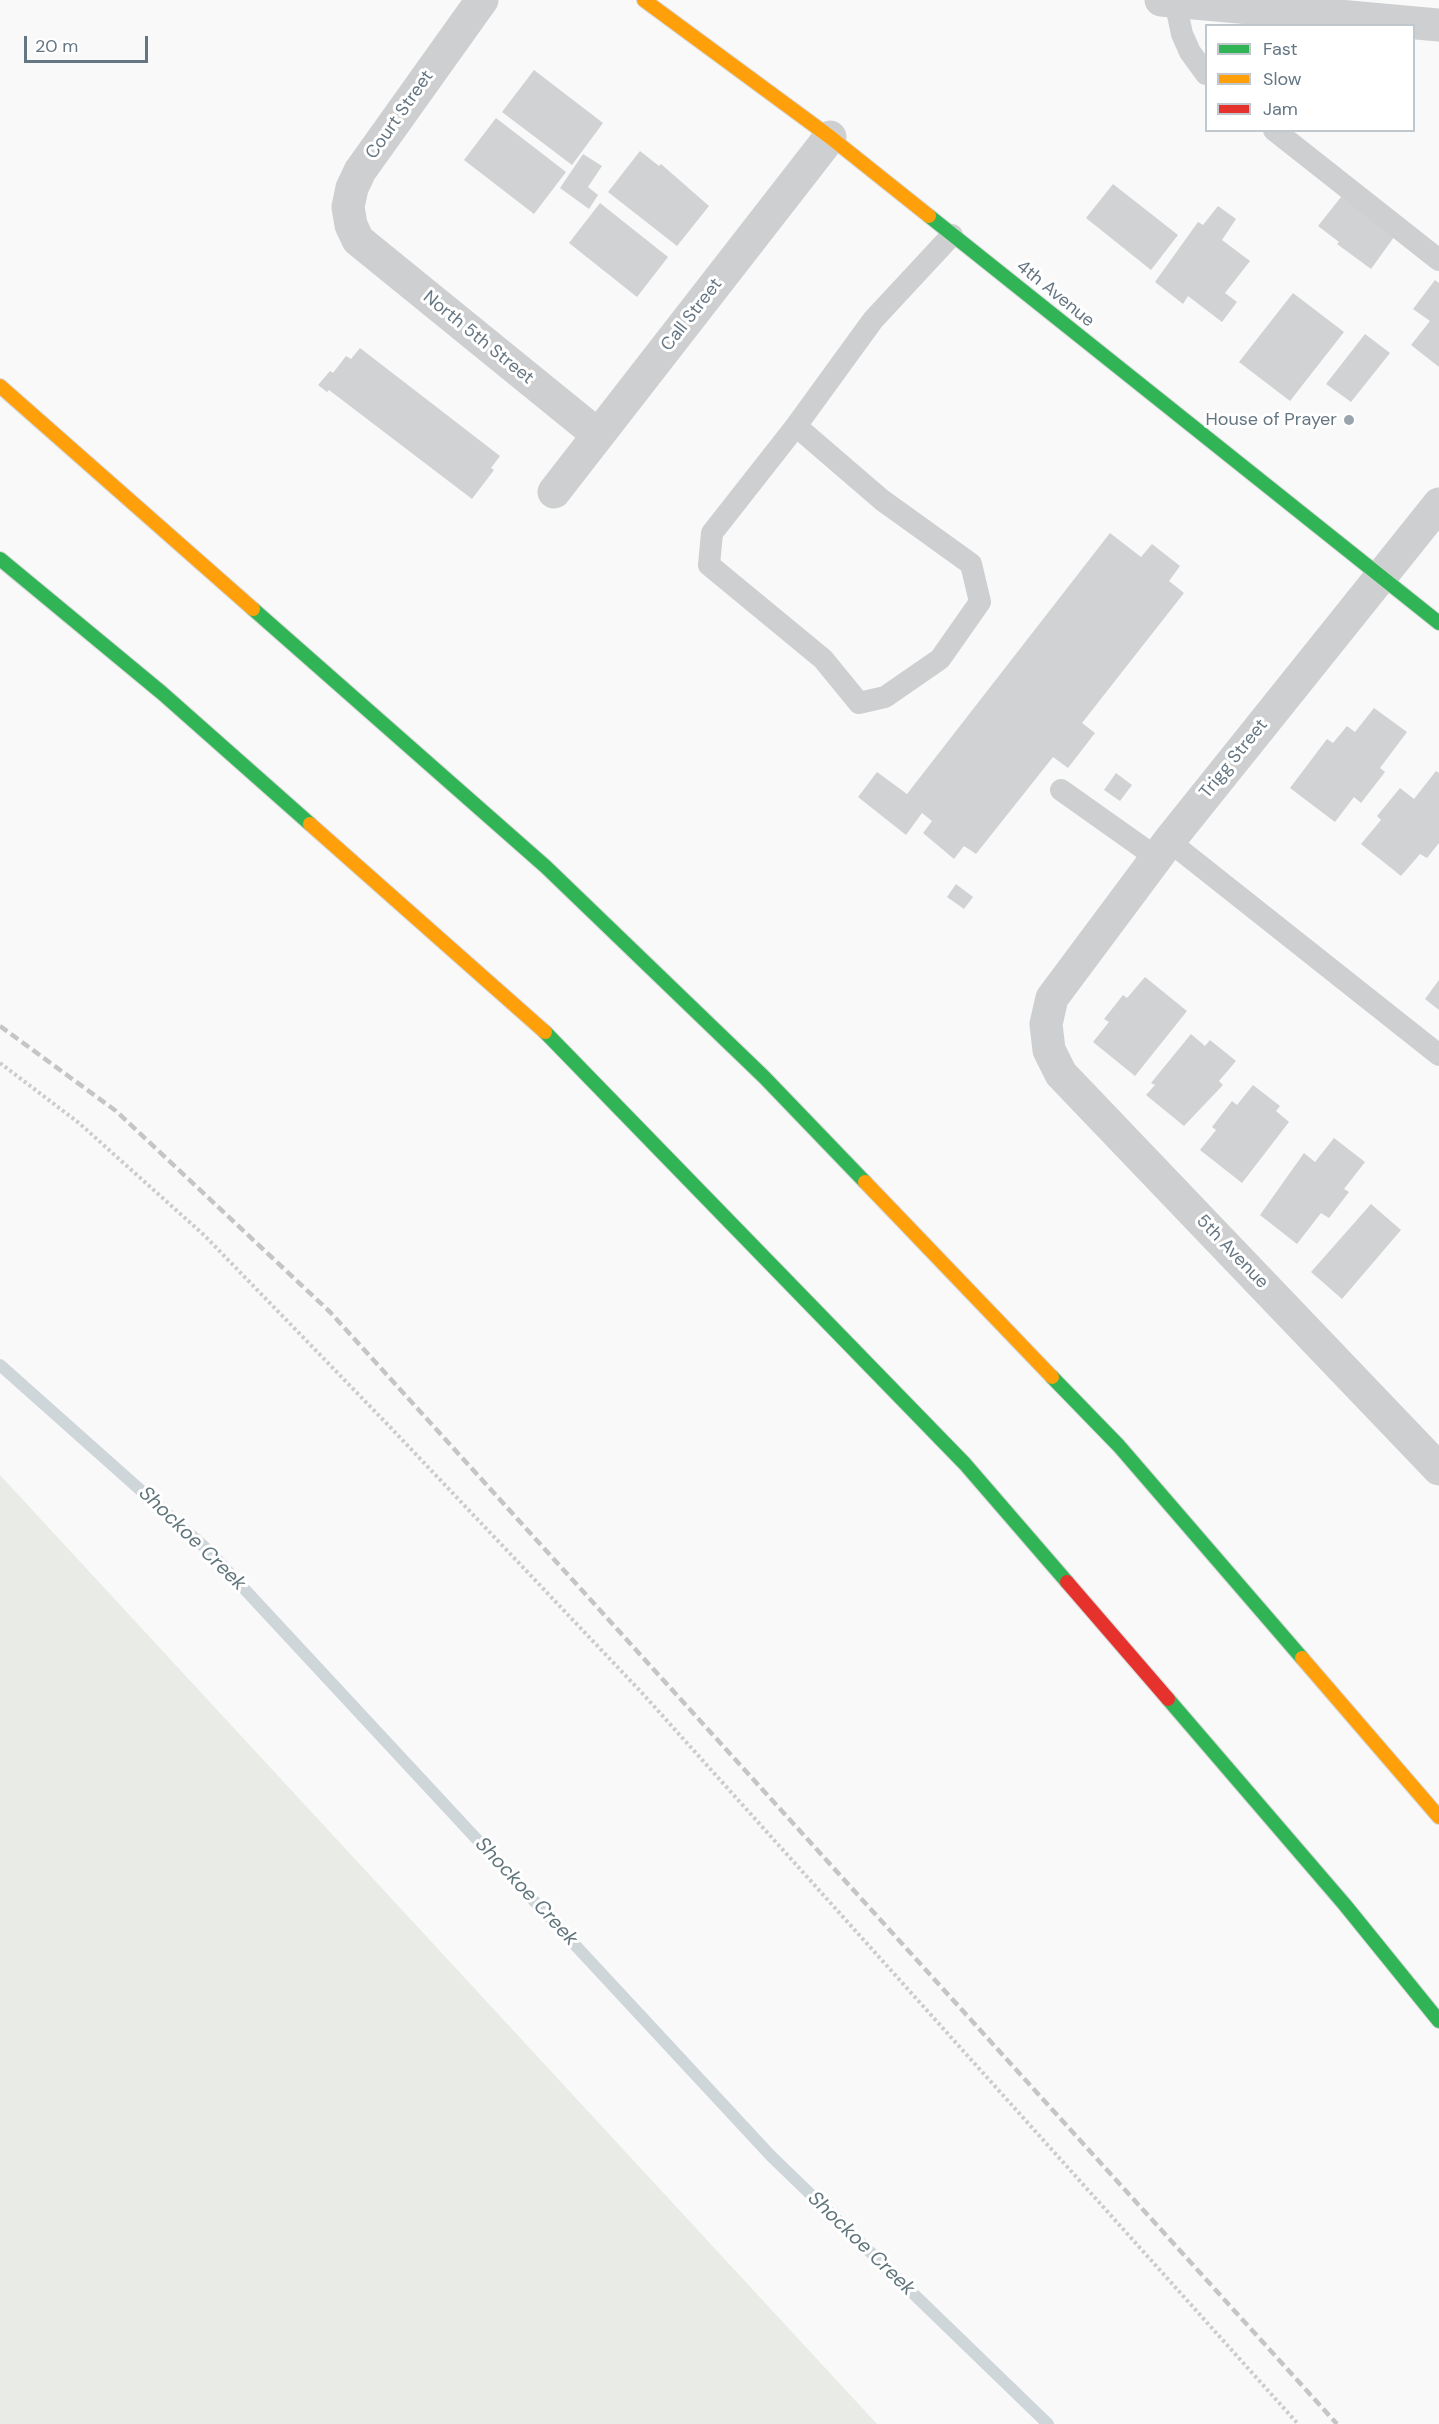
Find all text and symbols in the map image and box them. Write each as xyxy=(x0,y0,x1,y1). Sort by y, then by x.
scale bar xyxy=(27,24,152,62)
legend xyxy=(1205,24,1415,132)
text: 20 m xyxy=(35,34,78,58)
text: Fast xyxy=(1263,37,1298,61)
street label: Court Street xyxy=(361,66,439,164)
text: Slow xyxy=(1263,67,1302,91)
text: Jam xyxy=(1263,97,1298,121)
street label: 4th Avenue xyxy=(1012,256,1098,332)
street label: Call Street xyxy=(657,274,727,356)
street label: North 5th Street xyxy=(418,287,538,389)
place label: House of Prayer xyxy=(1205,409,1337,431)
marker: House of Prayer xyxy=(1342,413,1356,427)
street label: Trigg Street xyxy=(1195,715,1273,803)
street label: 5th Avenue xyxy=(1191,1211,1273,1293)
water label: Shockoe Creek xyxy=(133,1482,251,1596)
water label: Shockoe Creek xyxy=(470,1833,582,1951)
water label: Shockoe Creek xyxy=(802,2187,920,2301)

